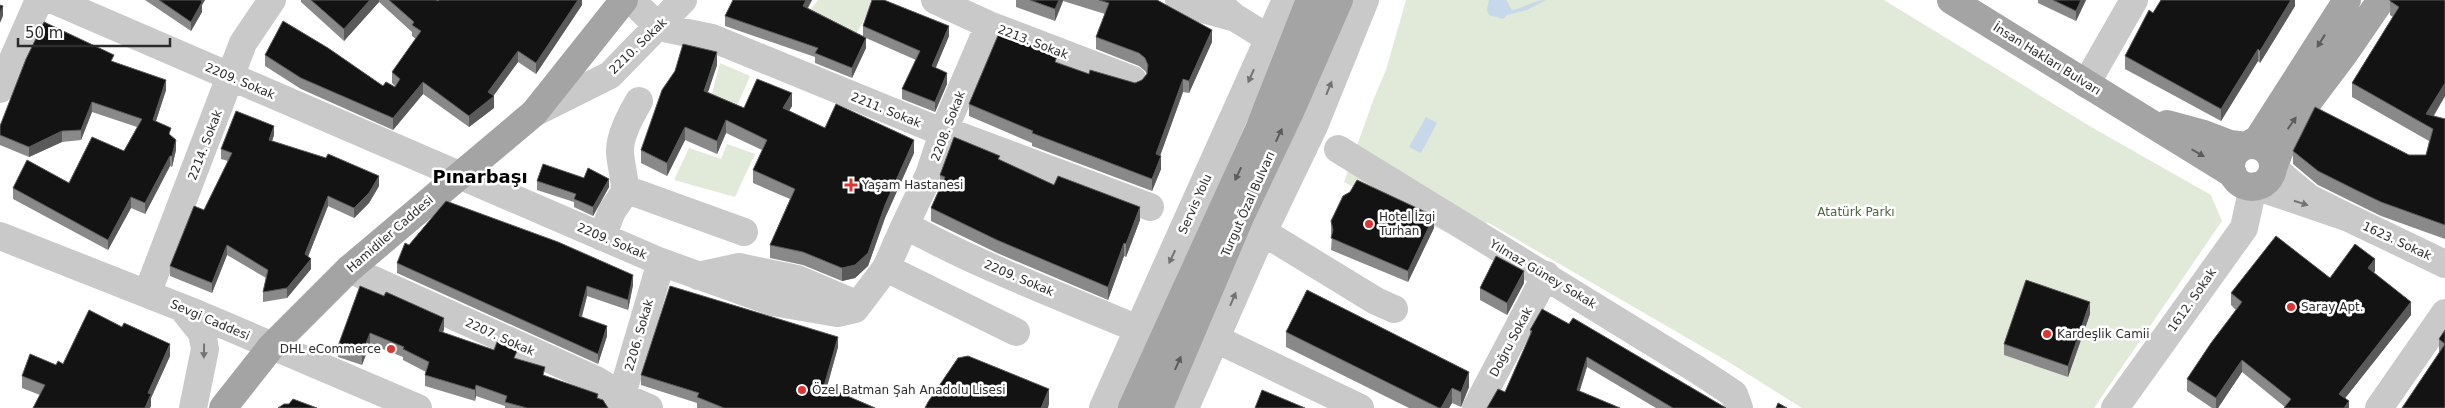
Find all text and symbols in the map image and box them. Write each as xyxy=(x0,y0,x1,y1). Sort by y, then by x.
scale bar xyxy=(18,15,170,47)
street label: 2210. Sokak xyxy=(606,15,670,77)
street label: İnsan Hakları Bulvarı xyxy=(1991,19,2104,98)
street label: 2213. Sokak xyxy=(996,22,1070,62)
text: 50 m xyxy=(25,24,63,42)
one-way arrow xyxy=(2316,35,2326,48)
street label: 2209. Sokak xyxy=(203,60,277,102)
one-way arrow xyxy=(1247,69,1255,83)
one-way arrow xyxy=(1326,81,1334,95)
street label: 2208. Sokak xyxy=(928,89,968,163)
street label: 2211. Sokak xyxy=(849,90,923,130)
street label: 2214. Sokak xyxy=(185,108,225,182)
one-way arrow xyxy=(2287,116,2297,130)
one-way arrow xyxy=(1276,128,1284,142)
street label: Turgut Özal Bulvarı xyxy=(1216,148,1278,260)
one-way arrow xyxy=(2192,148,2205,157)
district label: Pınarbaşı xyxy=(432,166,528,187)
one-way arrow xyxy=(1234,167,1242,181)
street label: Servis Yolu xyxy=(1175,172,1215,236)
marker: Yaşam Hastanesi xyxy=(844,178,858,192)
place label: Yaşam Hastanesi xyxy=(861,178,963,192)
street label: Hamidiler Caddesi xyxy=(344,193,436,275)
one-way arrow xyxy=(2294,199,2309,207)
park label: Atatürk Parkı xyxy=(1817,205,1895,219)
place label: Hotel İzgi Turhan xyxy=(1378,209,1435,238)
marker: Hotel İzgi Turhan xyxy=(1363,218,1375,230)
street label: 1623. Sokak xyxy=(2360,219,2434,263)
street label: 2209. Sokak xyxy=(575,220,649,262)
street label: Yılmaz Güney Sokak xyxy=(1486,236,1599,311)
one-way arrow xyxy=(1167,250,1175,264)
street label: 2209. Sokak xyxy=(982,257,1056,299)
street label: 1612. Sokak xyxy=(2165,266,2219,334)
one-way arrow xyxy=(1230,292,1238,306)
street label: Sevgi Caddesi xyxy=(168,297,252,343)
street label: 2206. Sokak xyxy=(622,297,656,373)
place label: Saray Apt. xyxy=(2301,300,2364,314)
marker: Saray Apt. xyxy=(2285,301,2297,313)
street label: Doğru Sokak xyxy=(1487,305,1535,379)
street label: 2207. Sokak xyxy=(463,316,537,358)
place label: Kardeşlik Camii xyxy=(2057,327,2150,341)
marker: Kardeşlik Camii xyxy=(2041,328,2053,340)
place label: DHL eCommerce xyxy=(280,342,381,356)
one-way arrow xyxy=(199,343,207,359)
marker: DHL eCommerce xyxy=(385,343,397,355)
one-way arrow xyxy=(1175,356,1183,370)
place label: Özel Batman Şah Anadolu Lisesi xyxy=(812,381,1006,397)
marker: Özel Batman Şah Anadolu Lisesi xyxy=(796,384,808,396)

